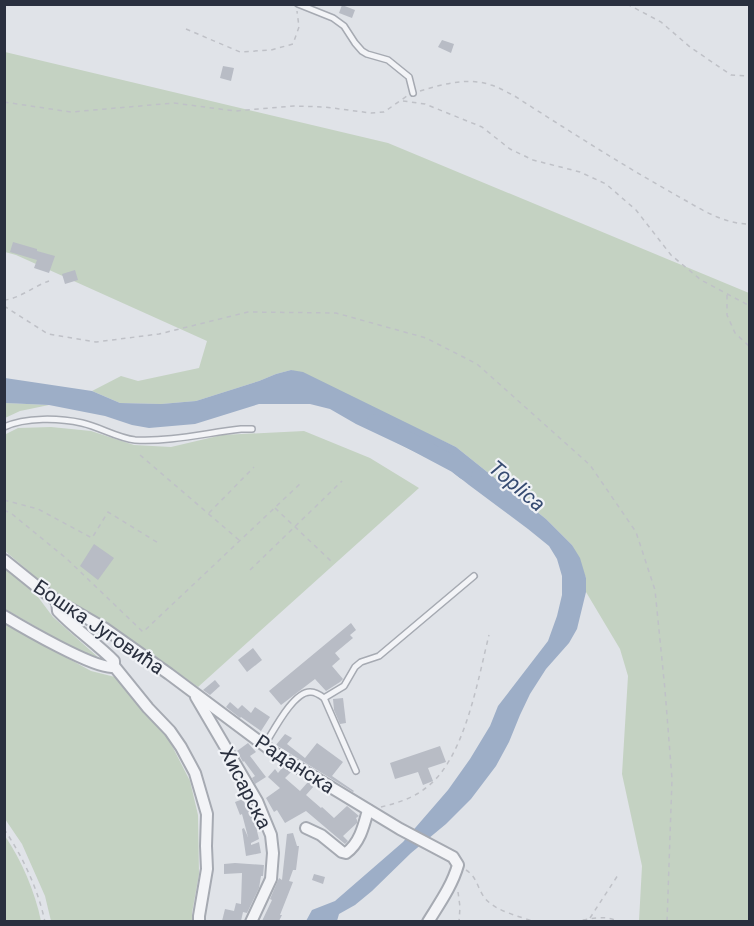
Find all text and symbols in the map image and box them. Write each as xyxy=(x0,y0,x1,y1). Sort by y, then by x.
water label: Toplica xyxy=(484,456,550,516)
street label: Бошка Југовића xyxy=(29,575,169,679)
street label: Раданска xyxy=(251,729,339,799)
street label: Хисарска xyxy=(215,743,277,833)

